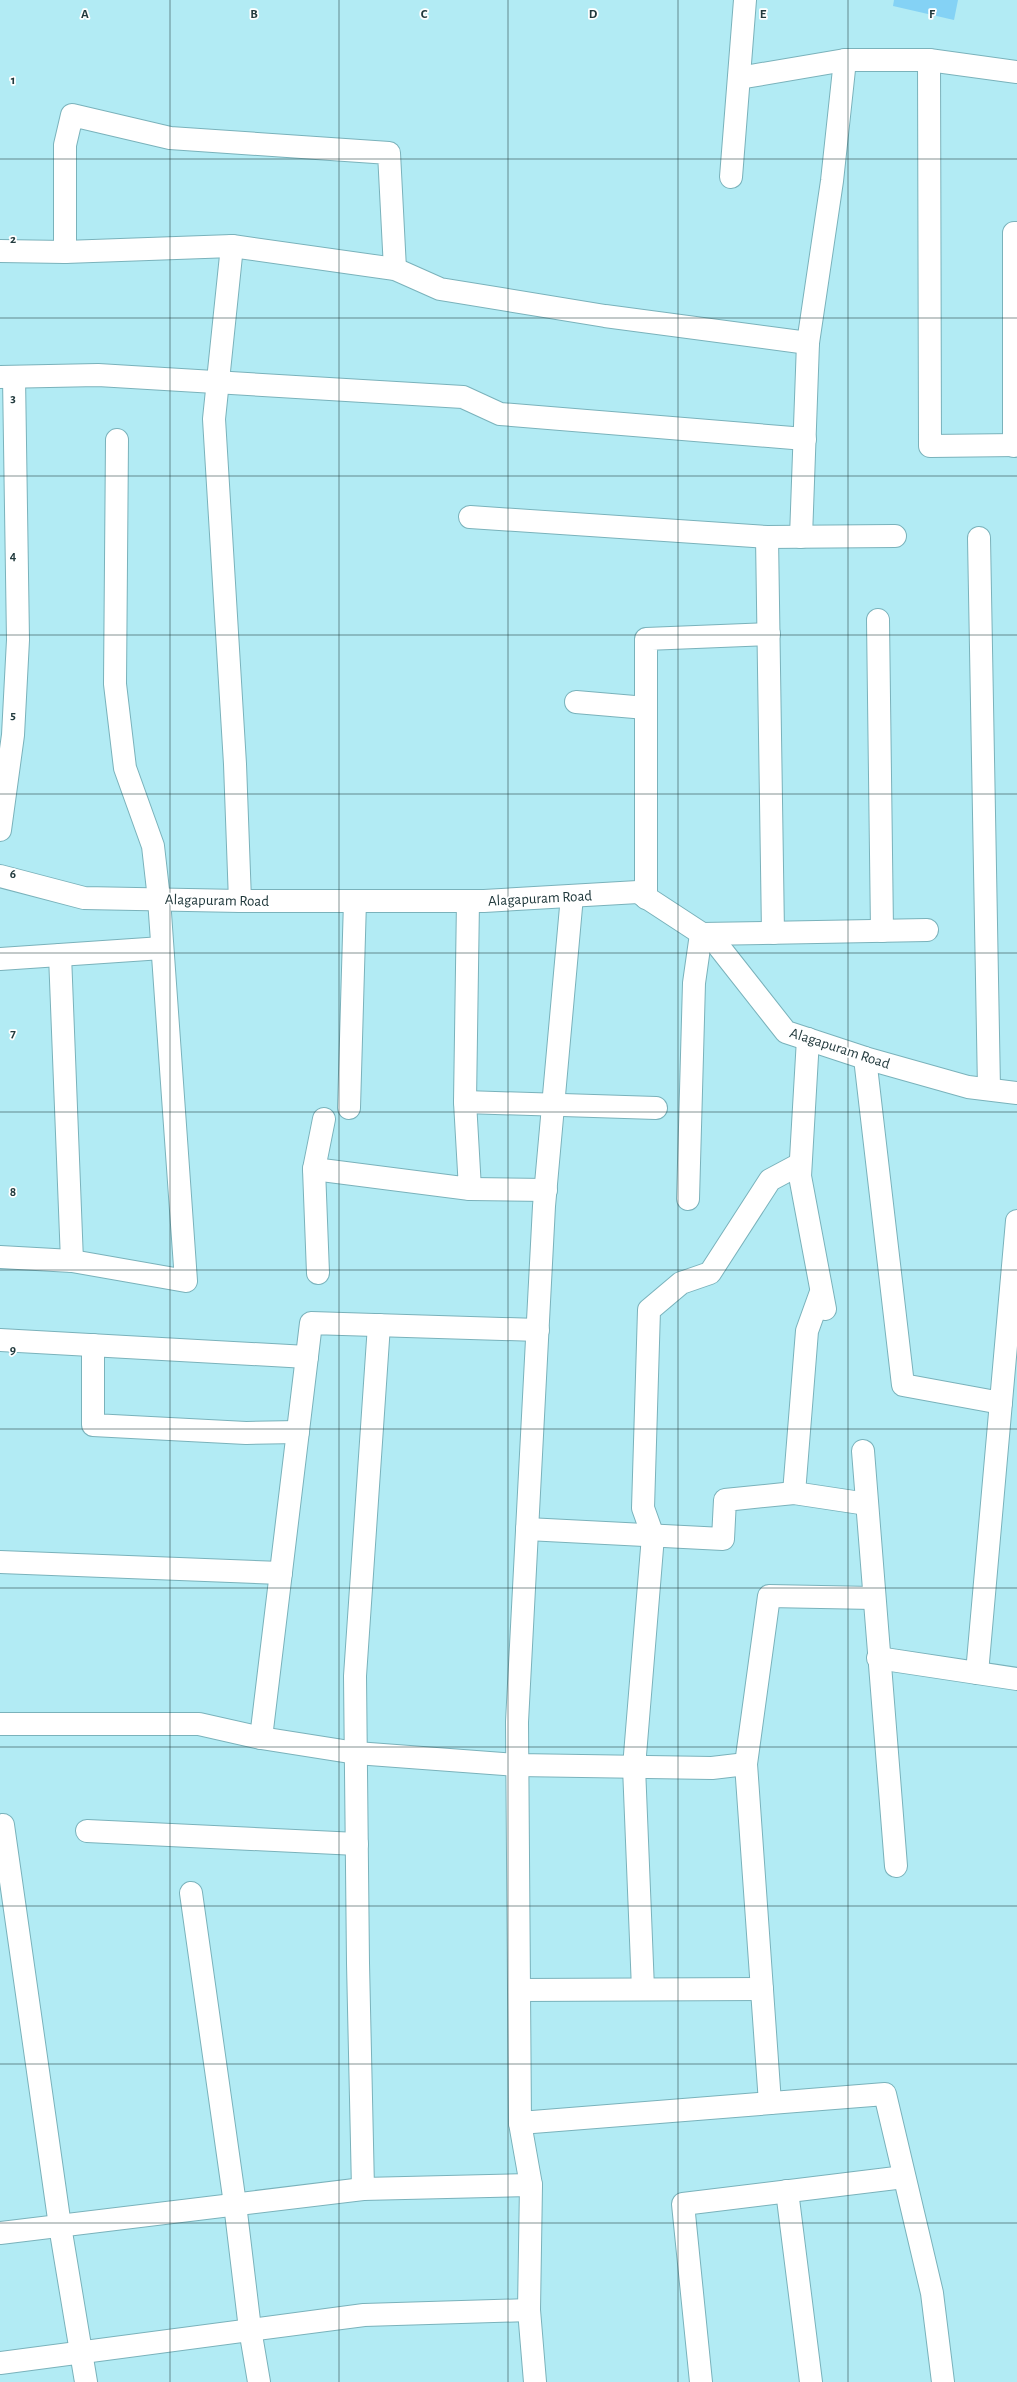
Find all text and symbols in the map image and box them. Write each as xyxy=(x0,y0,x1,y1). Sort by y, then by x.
text: A xyxy=(81,8,89,21)
text: B xyxy=(250,8,258,21)
text: C xyxy=(421,8,428,21)
text: D xyxy=(589,8,598,21)
text: E xyxy=(760,8,767,21)
text: F xyxy=(929,8,936,21)
text: 1 xyxy=(11,74,15,87)
text: 2 xyxy=(10,233,16,246)
text: 3 xyxy=(10,392,16,405)
text: 4 xyxy=(10,550,17,563)
text: 5 xyxy=(10,709,16,722)
text: 6 xyxy=(10,868,16,881)
street label: Alagapuram Road xyxy=(488,888,593,909)
street label: Alagapuram Road xyxy=(165,892,269,909)
street label: Alagapuram Road xyxy=(788,1025,892,1072)
text: 7 xyxy=(10,1027,16,1040)
text: 8 xyxy=(10,1186,16,1199)
text: 9 xyxy=(10,1344,16,1357)

